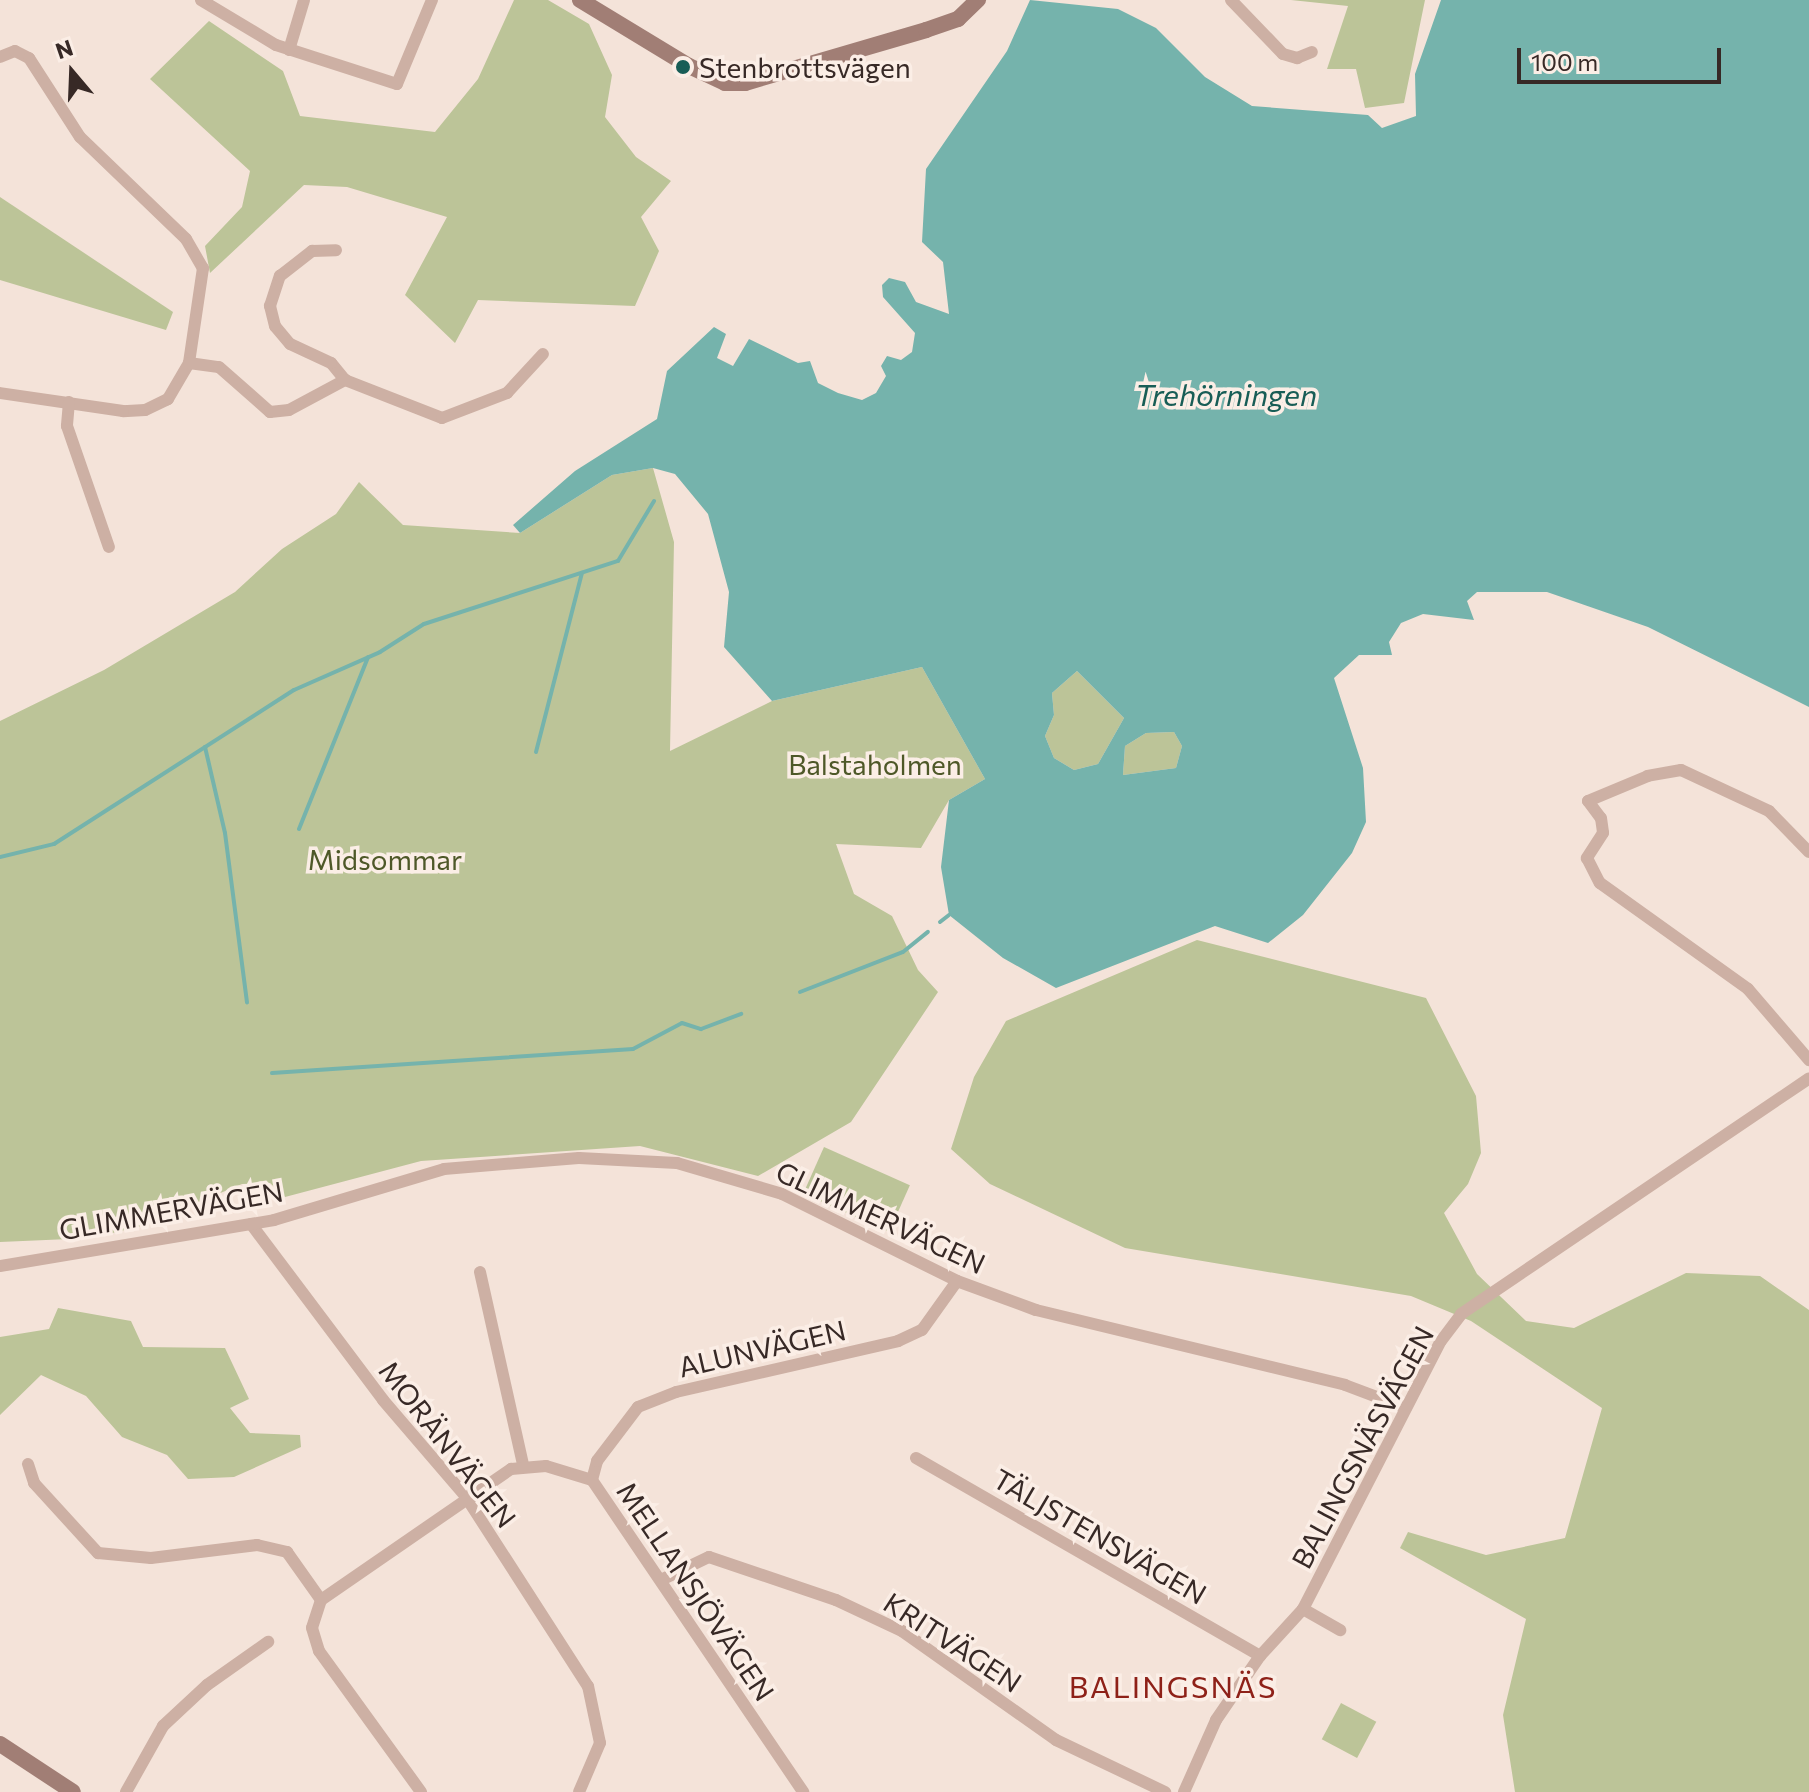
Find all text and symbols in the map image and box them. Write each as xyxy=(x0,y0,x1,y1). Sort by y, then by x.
north arrow xyxy=(32,32,112,112)
scale bar xyxy=(1521,32,1725,82)
text: N xyxy=(52,33,76,64)
text: 100 m xyxy=(1531,47,1598,76)
place label: Stenbrottsvägen xyxy=(699,50,911,84)
marker: Stenbrottsvägen xyxy=(674,58,692,76)
water label: Trehörningen xyxy=(1135,376,1317,412)
park label: Balstaholmen xyxy=(788,747,962,781)
park label: Midsommar xyxy=(308,842,462,876)
street label: GLIMMERVÄGEN xyxy=(771,1154,991,1280)
street label: GLIMMERVÄGEN xyxy=(56,1174,286,1246)
street label: ALUNVÄGEN xyxy=(675,1312,849,1384)
street label: BALINGSNÄSVÄGEN xyxy=(1284,1320,1440,1574)
street label: MORÄNVÄGEN xyxy=(372,1354,524,1534)
street label: TÄLJSTENSVÄGEN xyxy=(987,1461,1213,1611)
street label: MELLANSJÖVÄGEN xyxy=(610,1475,782,1707)
street label: KRITVÄGEN xyxy=(878,1585,1028,1699)
district label: BALINGSNÄS xyxy=(1069,1668,1277,1704)

